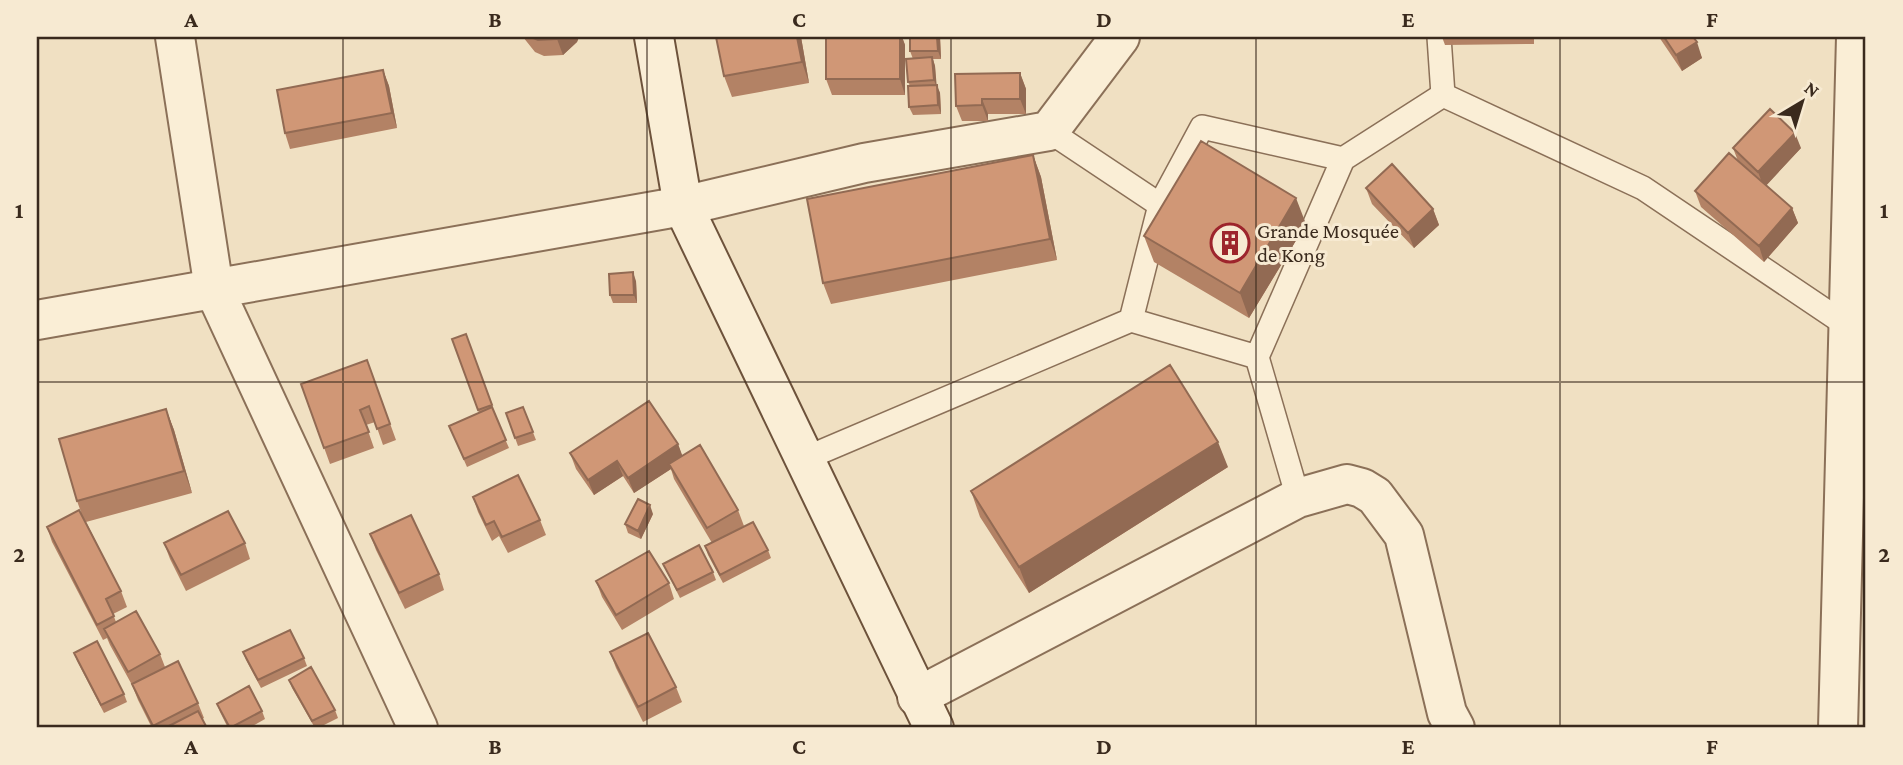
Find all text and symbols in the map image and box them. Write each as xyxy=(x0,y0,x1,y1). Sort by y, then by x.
text: A xyxy=(183,6,198,32)
text: B xyxy=(488,6,502,32)
text: C xyxy=(792,6,806,32)
text: D xyxy=(1096,6,1112,32)
text: E xyxy=(1401,6,1415,32)
text: F xyxy=(1706,6,1718,32)
north arrow xyxy=(1766,66,1836,136)
text: N xyxy=(1801,77,1824,101)
text: 1 xyxy=(15,197,24,223)
text: 1 xyxy=(1880,197,1889,223)
place label: Grande Mosquée de Kong xyxy=(1257,219,1399,267)
building icon: Grande Mosquée de Kong xyxy=(1209,222,1251,264)
text: 2 xyxy=(13,541,25,567)
text: 2 xyxy=(1878,541,1890,567)
text: A xyxy=(183,733,198,759)
text: B xyxy=(488,733,502,759)
text: C xyxy=(792,733,806,759)
text: D xyxy=(1096,733,1112,759)
text: E xyxy=(1401,733,1415,759)
text: F xyxy=(1706,733,1718,759)

